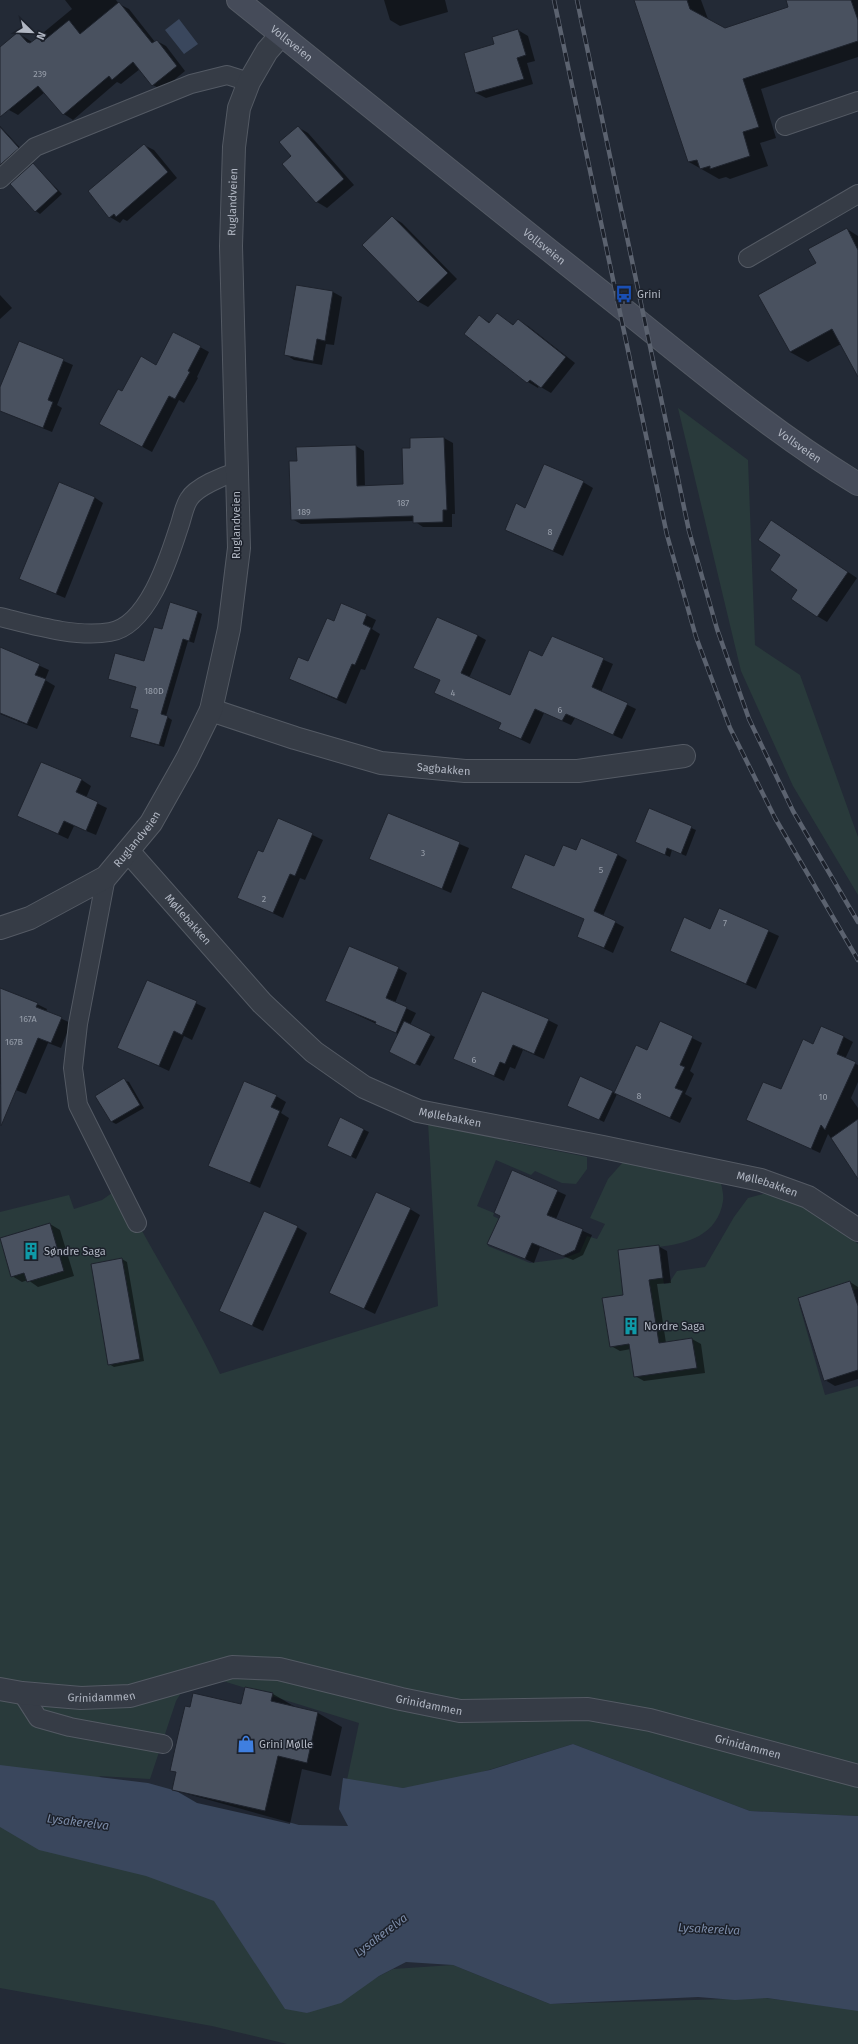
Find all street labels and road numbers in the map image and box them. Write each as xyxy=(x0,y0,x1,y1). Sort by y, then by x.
street label: Vollsveien xyxy=(268,22,315,64)
street label: Ruglandveien xyxy=(225,168,240,236)
street label: Vollsveien xyxy=(520,225,568,267)
street label: Vollsveien xyxy=(775,426,824,465)
street label: Ruglandveien xyxy=(230,491,243,559)
street label: Sagbakken xyxy=(416,760,470,778)
street label: Ruglandveien xyxy=(111,809,163,870)
street label: Møllebakken xyxy=(162,891,214,947)
street label: Møllebakken xyxy=(418,1105,483,1130)
street label: Møllebakken xyxy=(735,1169,800,1199)
street label: Grinidammen xyxy=(67,1688,137,1705)
street label: Grinidammen xyxy=(394,1691,464,1718)
street label: Grinidammen xyxy=(714,1731,782,1761)

